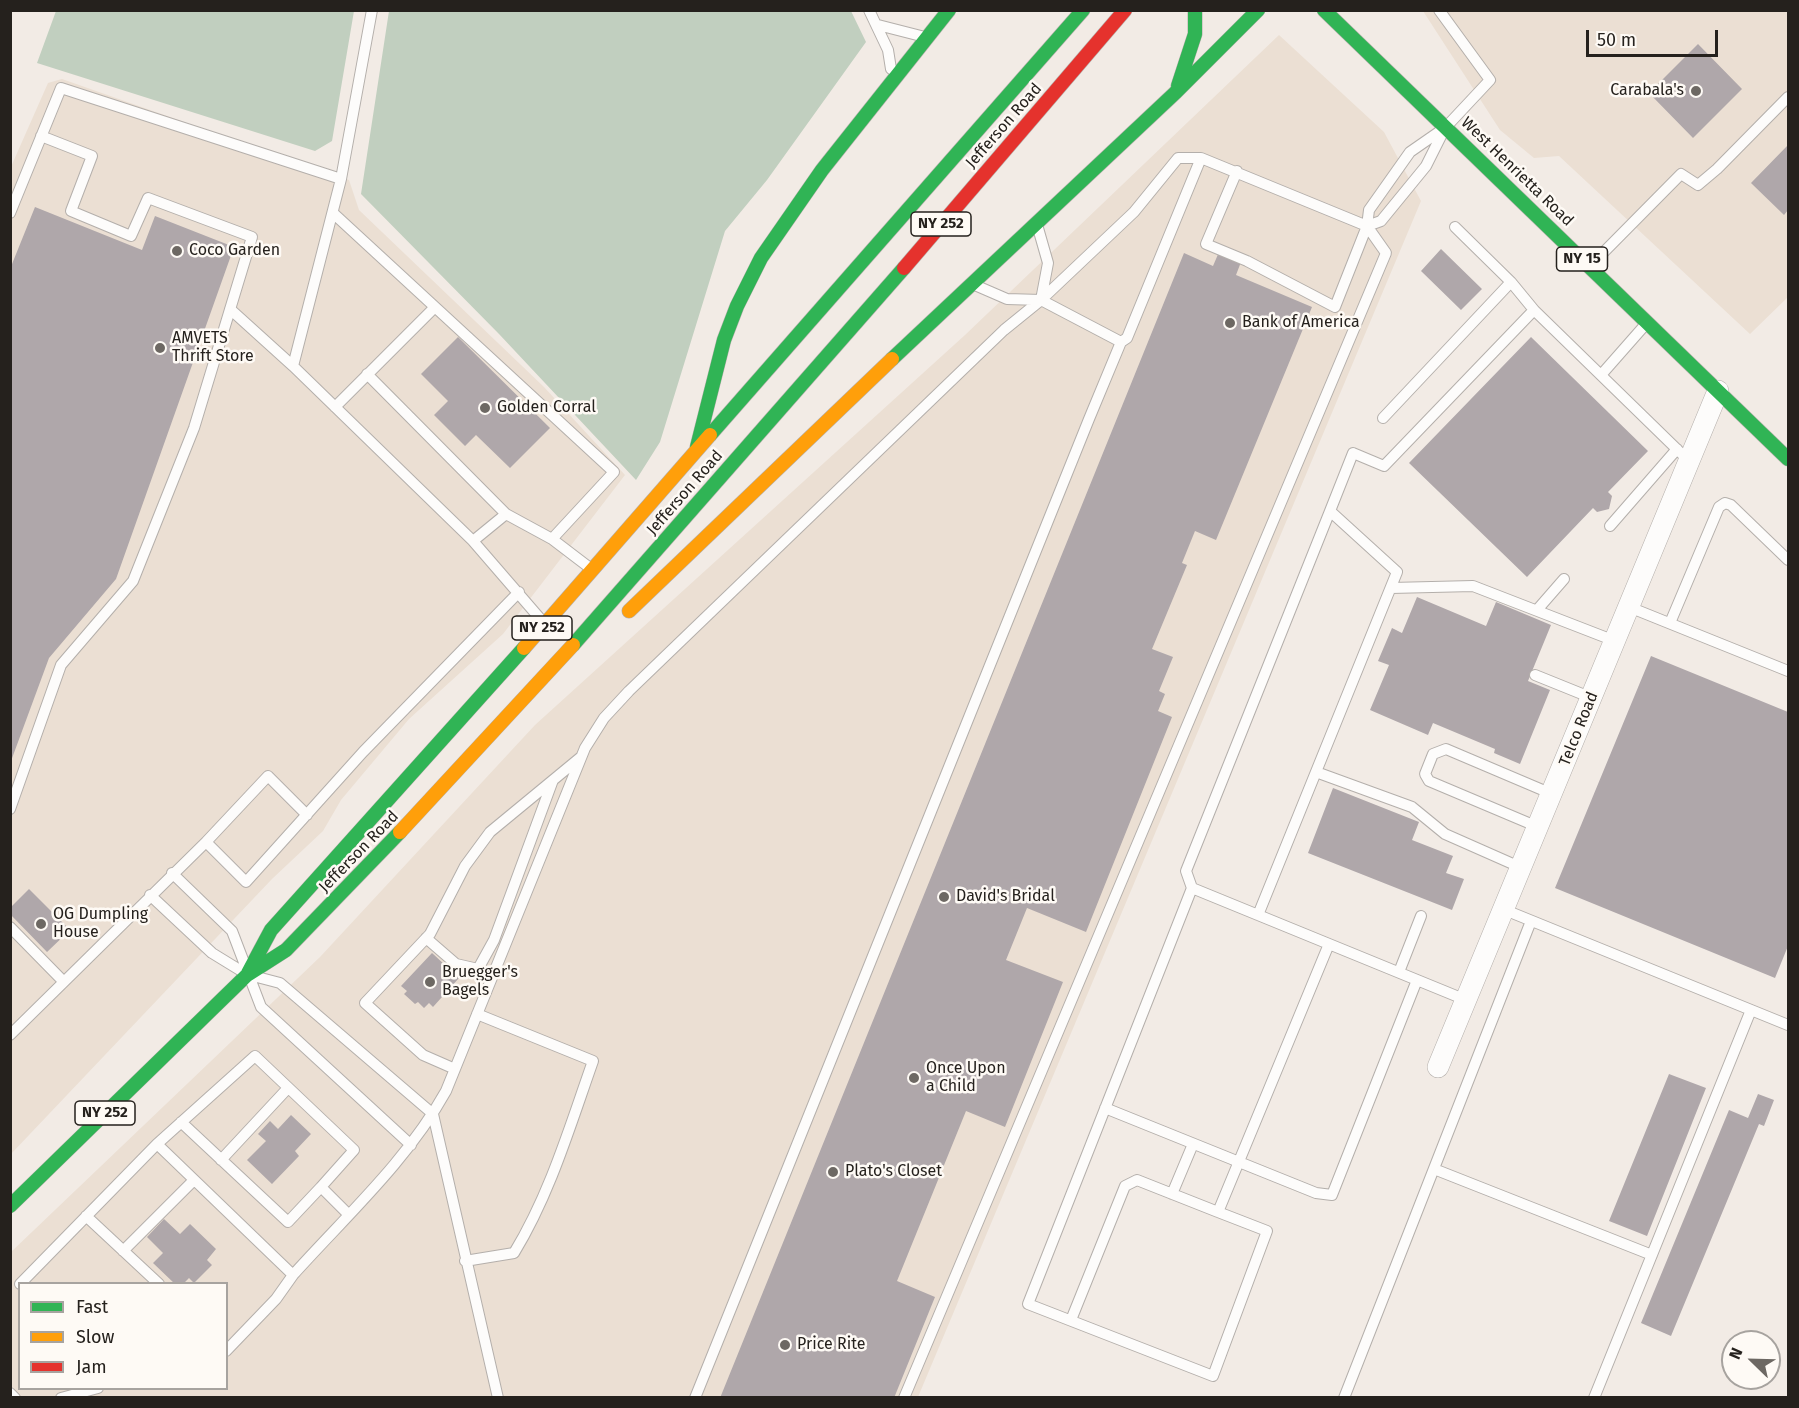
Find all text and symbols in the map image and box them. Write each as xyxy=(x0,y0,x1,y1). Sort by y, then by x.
scale bar xyxy=(1589,18,1721,56)
text: 50 m xyxy=(1597,29,1636,51)
street label: Jefferson Road xyxy=(962,80,1046,172)
place label: Carabala's xyxy=(1610,81,1684,101)
marker: Carabala's xyxy=(1689,84,1703,98)
street label: West Henrietta Road xyxy=(1457,113,1577,231)
road number: NY 252 xyxy=(911,212,971,236)
place label: Coco Garden xyxy=(189,241,280,261)
marker: Coco Garden xyxy=(170,244,184,258)
road number: NY 15 xyxy=(1556,247,1608,271)
place label: Bank of America xyxy=(1242,313,1360,333)
marker: Bank of America xyxy=(1223,316,1237,330)
place label: AMVETS Thrift Store xyxy=(172,329,254,367)
marker: AMVETS Thrift Store xyxy=(153,341,167,355)
place label: Golden Corral xyxy=(497,398,596,418)
marker: Golden Corral xyxy=(478,401,492,415)
street label: Jefferson Road xyxy=(643,447,727,539)
road number: NY 252 xyxy=(512,616,572,640)
street label: Telco Road xyxy=(1555,689,1603,769)
street label: Jefferson Road xyxy=(315,807,403,897)
place label: David's Bridal xyxy=(956,887,1055,907)
marker: David's Bridal xyxy=(937,890,951,904)
place label: OG Dumpling House xyxy=(53,905,148,943)
marker: OG Dumpling House xyxy=(34,917,48,931)
place label: Bruegger's Bagels xyxy=(442,963,518,1001)
marker: Bruegger's Bagels xyxy=(423,975,437,989)
place label: Once Upon a Child xyxy=(926,1059,1006,1097)
marker: Once Upon a Child xyxy=(907,1071,921,1085)
road number: NY 252 xyxy=(75,1101,135,1125)
place label: Plato's Closet xyxy=(845,1162,942,1182)
marker: Plato's Closet xyxy=(826,1165,840,1179)
legend xyxy=(18,1282,228,1390)
text: Fast xyxy=(76,1296,108,1318)
text: Slow xyxy=(76,1326,114,1348)
north arrow xyxy=(1721,1330,1781,1390)
place label: Price Rite xyxy=(797,1335,865,1355)
marker: Price Rite xyxy=(778,1338,792,1352)
text: N xyxy=(1725,1345,1747,1362)
text: Jam xyxy=(76,1356,107,1378)

